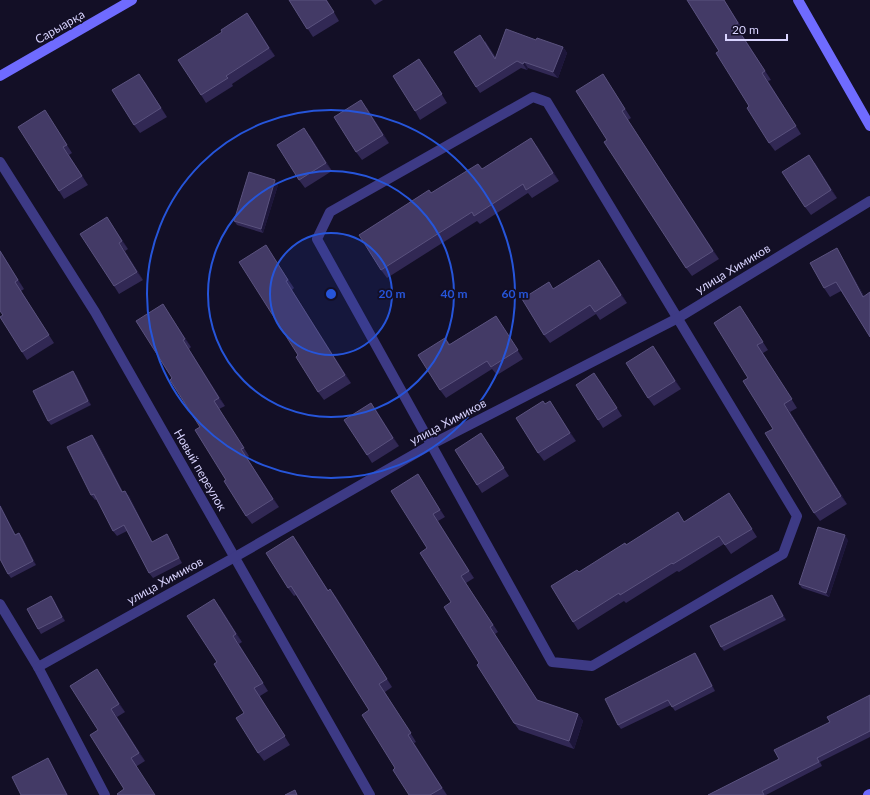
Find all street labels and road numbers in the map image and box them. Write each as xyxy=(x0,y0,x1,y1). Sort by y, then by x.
street label: Сарыарқа xyxy=(32,6,87,47)
street label: улица Химиков xyxy=(693,240,773,297)
street label: улица Химиков xyxy=(407,395,489,448)
street label: Новый переулок xyxy=(171,426,230,514)
street label: улица Химиков xyxy=(124,553,205,608)

